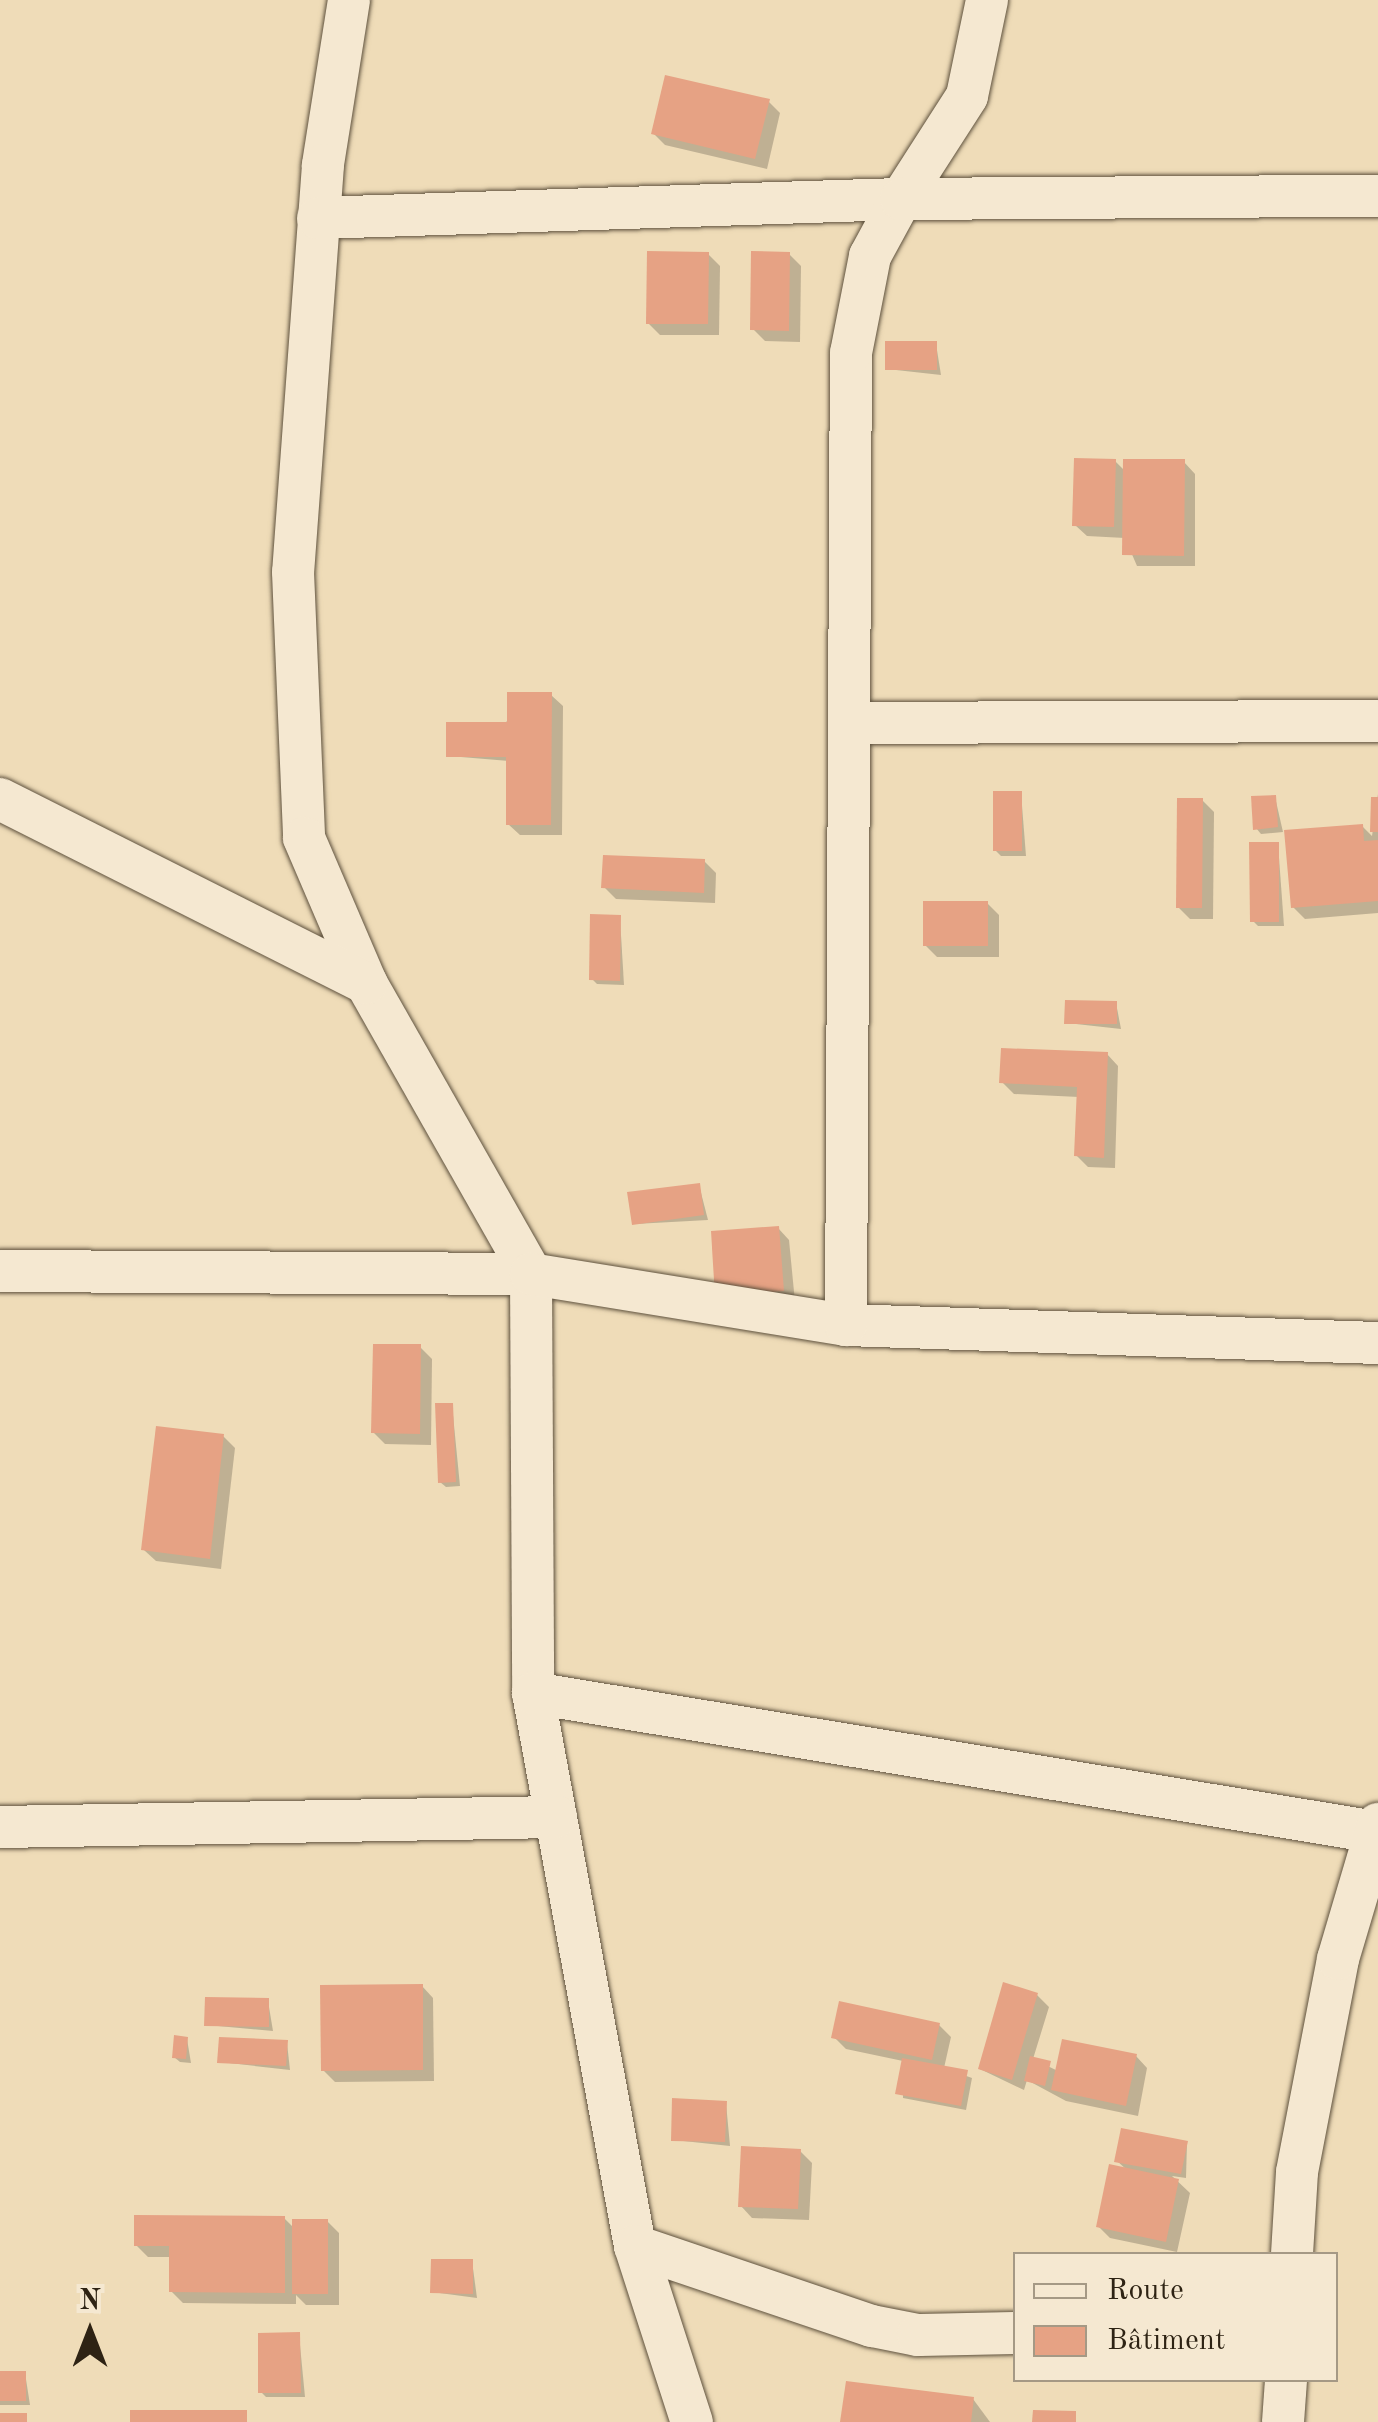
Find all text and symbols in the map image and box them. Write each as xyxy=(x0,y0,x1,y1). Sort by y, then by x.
legend xyxy=(1013,2252,1338,2382)
text: Route xyxy=(1107,2276,1184,2306)
north arrow xyxy=(40,2282,140,2382)
text: N xyxy=(79,2288,101,2316)
text: Bâtiment xyxy=(1107,2326,1225,2356)

